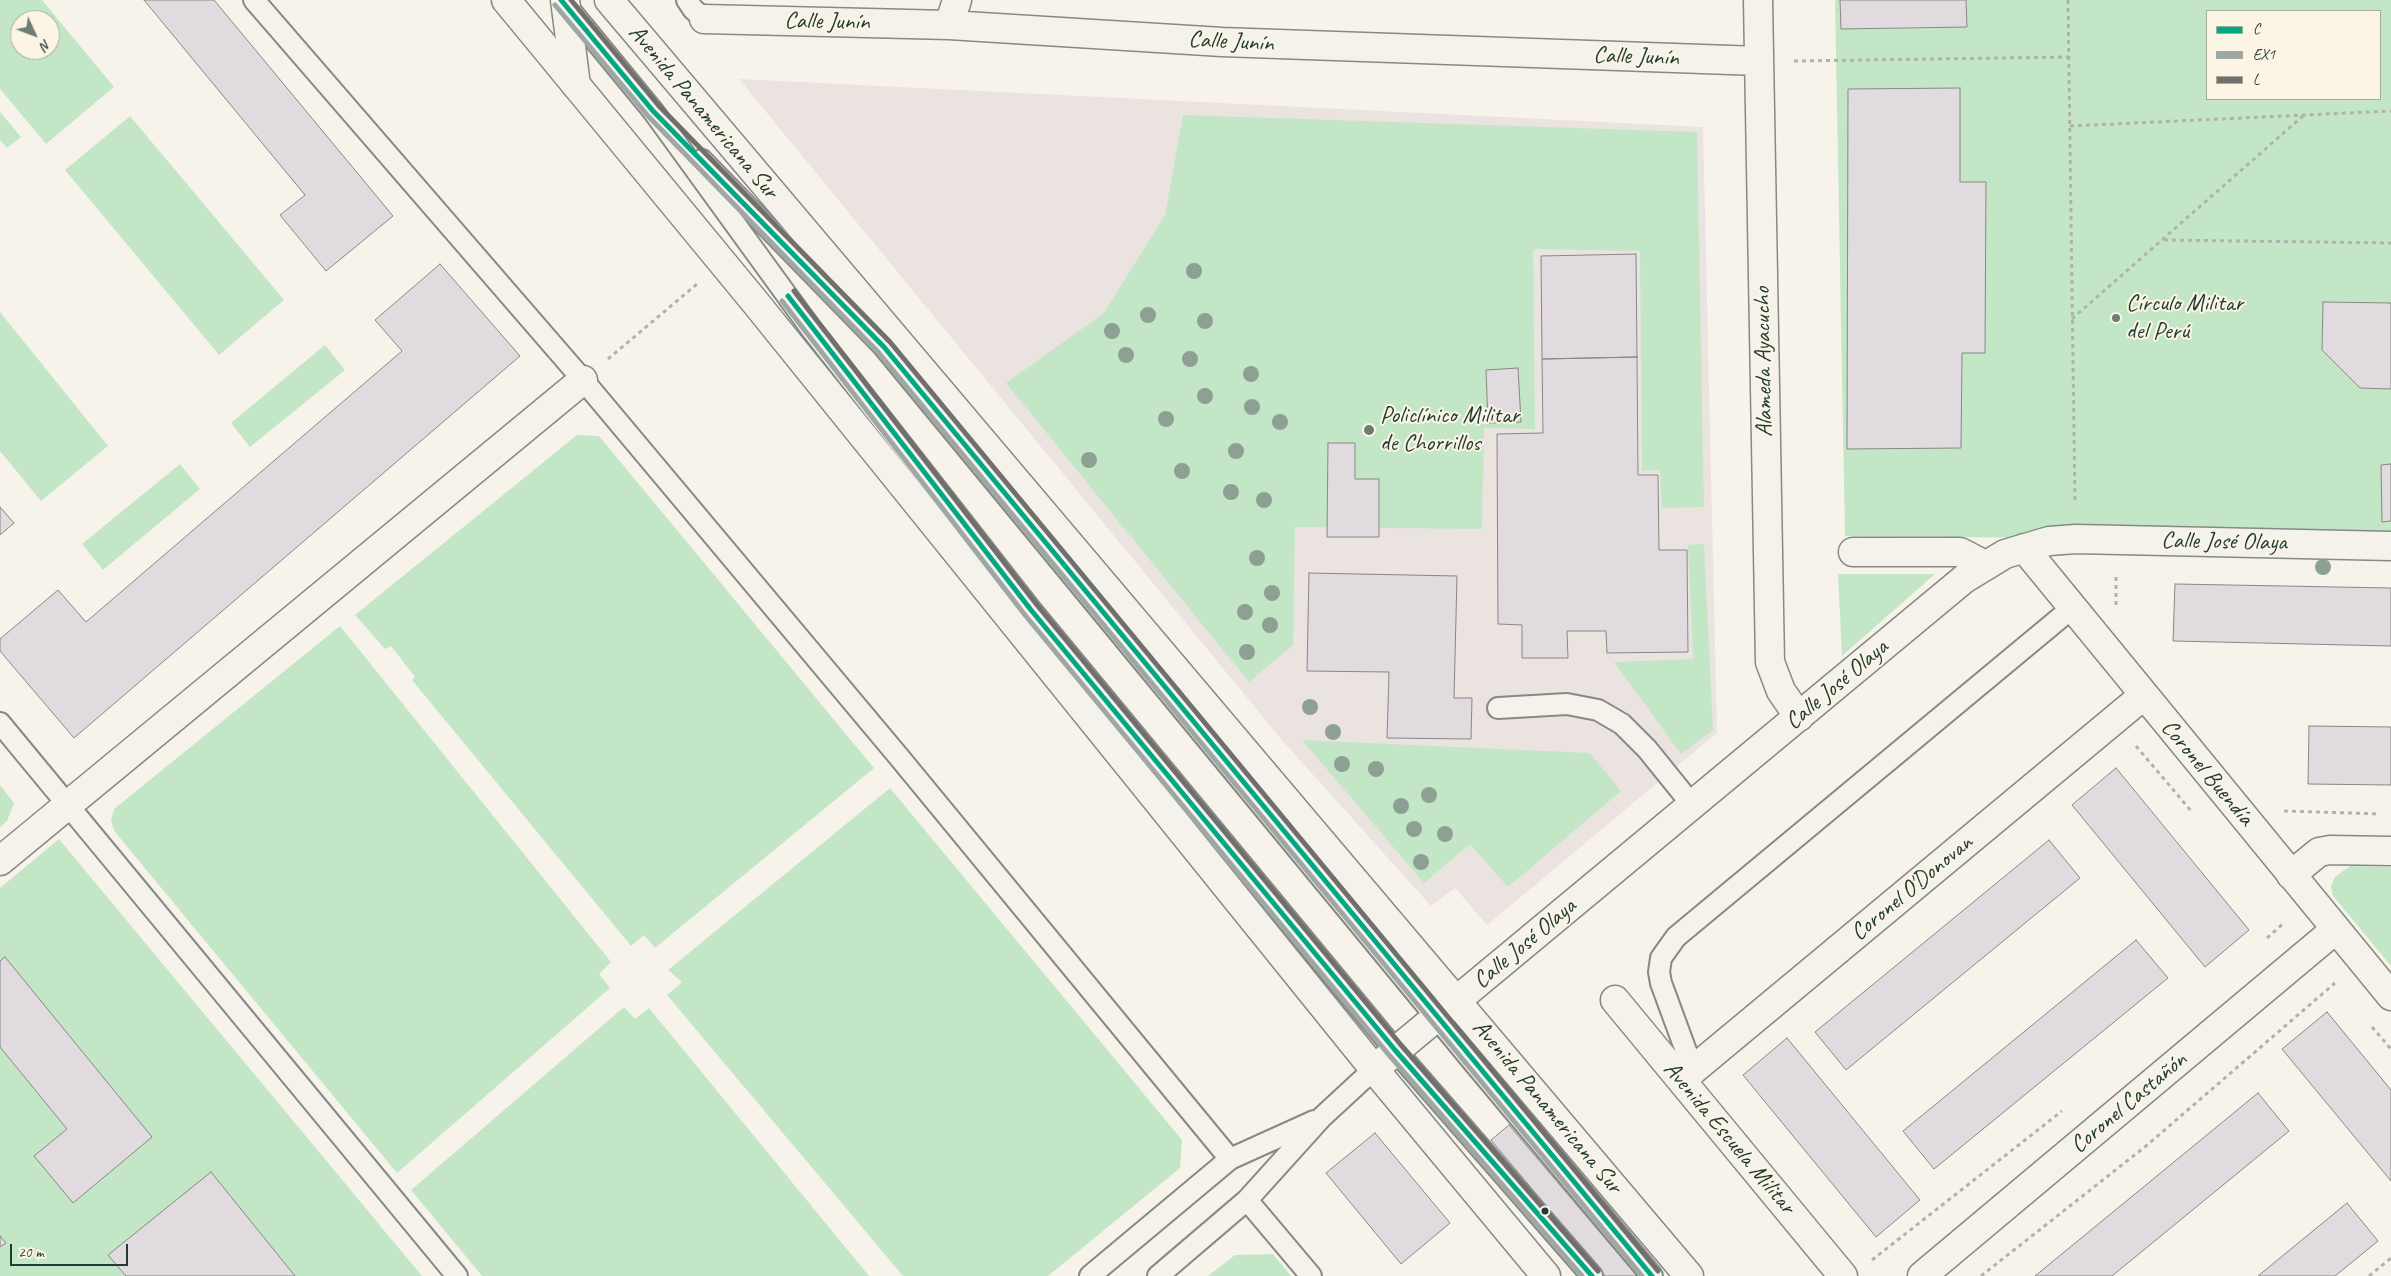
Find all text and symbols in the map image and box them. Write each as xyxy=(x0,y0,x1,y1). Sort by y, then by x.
street label: Calle Junín xyxy=(784,7,870,37)
north arrow xyxy=(10,10,60,60)
legend xyxy=(2206,10,2381,100)
street label: Avenida Panamericana Sur xyxy=(622,19,784,205)
text: C xyxy=(2253,20,2260,39)
street label: Calle Junín xyxy=(1188,25,1274,59)
text: N xyxy=(36,36,55,54)
street label: Calle Junín xyxy=(1593,41,1679,73)
text: EX1 xyxy=(2253,45,2275,64)
text: L xyxy=(2253,70,2259,89)
street label: Alameda Ayacucho xyxy=(1748,287,1780,437)
place label: Círculo Militar del Perú xyxy=(2126,290,2243,346)
marker: Círculo Militar del Perú xyxy=(2110,312,2122,324)
place label: Policlínico Militar de Chorrillos xyxy=(1380,402,1519,458)
marker: Policlínico Militar de Chorrillos xyxy=(1362,423,1376,437)
street label: Calle José Olaya xyxy=(2161,527,2287,557)
street label: Calle José Olaya xyxy=(1780,634,1894,736)
street label: Coronel Buendía xyxy=(2154,714,2260,832)
street label: Coronel O'Donovan xyxy=(1845,829,1979,947)
street label: Calle José Olaya xyxy=(1468,893,1582,995)
street label: Avenida Panamericana Sur xyxy=(1466,1014,1628,1200)
street label: Coronel Castañón xyxy=(2065,1046,2193,1160)
street label: Avenida Escuela Militar xyxy=(1657,1056,1801,1220)
unlabelled marker xyxy=(1540,1206,1550,1216)
scale bar xyxy=(12,1234,130,1266)
text: 20 m xyxy=(18,1243,44,1262)

